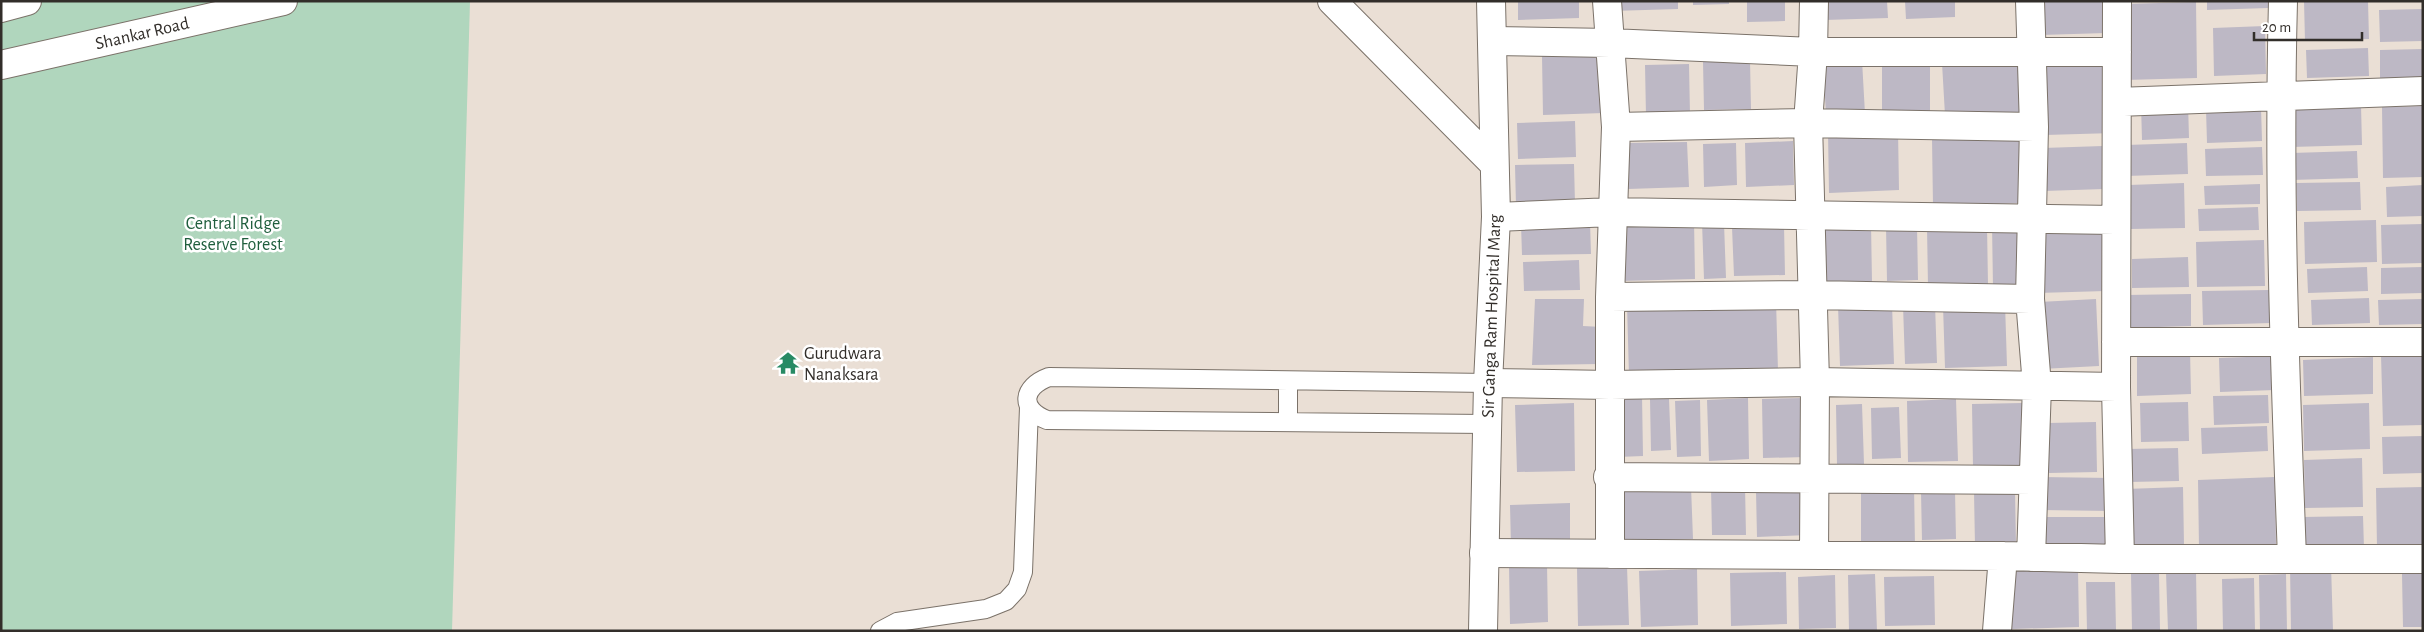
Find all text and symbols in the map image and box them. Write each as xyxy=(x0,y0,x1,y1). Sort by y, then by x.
scale bar xyxy=(2254,10,2362,42)
street label: Shankar Road xyxy=(94,14,191,54)
text: 20 m xyxy=(2262,20,2291,35)
street label: Sir Ganga Ram Hospital Marg xyxy=(1479,214,1505,418)
park label: Central Ridge Reserve Forest xyxy=(183,215,283,254)
place label: Gurudwara Nanaksara xyxy=(804,345,882,384)
temple icon: Gurudwara Nanaksara xyxy=(775,350,801,376)

